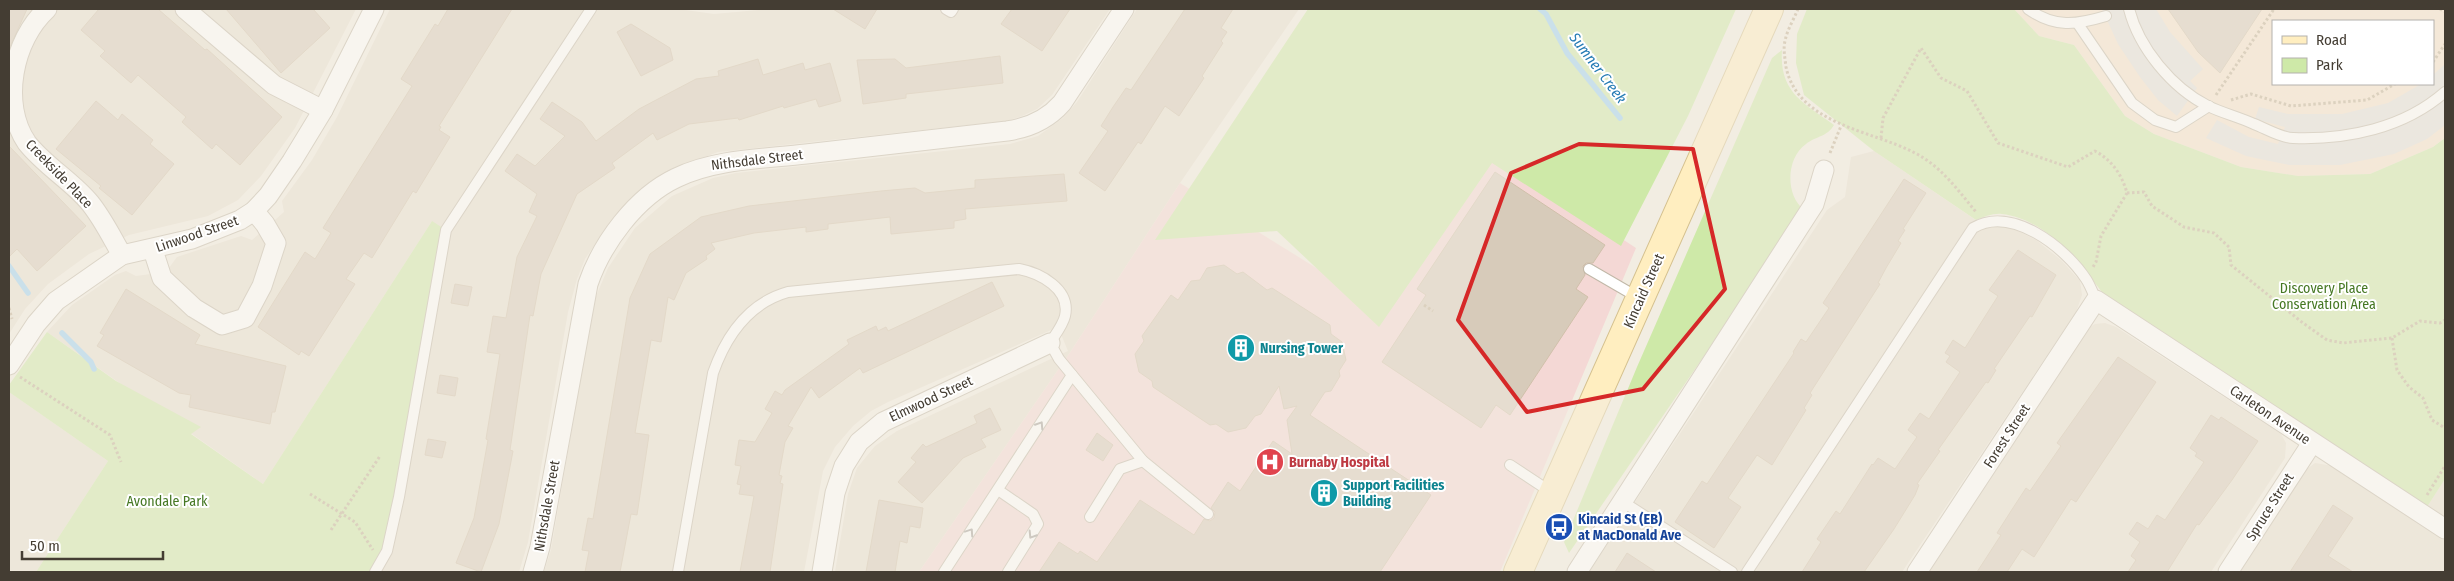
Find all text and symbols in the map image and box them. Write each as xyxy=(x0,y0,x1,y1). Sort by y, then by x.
legend xyxy=(2272,20,2434,85)
water label: Sumner Creek xyxy=(1565,28,1631,107)
text: Road xyxy=(2316,31,2347,49)
text: Park xyxy=(2316,56,2343,74)
street label: Creekside Place xyxy=(22,136,96,212)
street label: Nithsdale Street xyxy=(710,146,804,174)
street label: Linwood Street xyxy=(153,212,241,256)
street label: Kincaid Street xyxy=(1620,251,1668,331)
park label: Discovery Place Conservation Area xyxy=(2272,280,2376,313)
building icon: Nursing Tower xyxy=(1226,333,1256,363)
place label: Nursing Tower xyxy=(1260,340,1344,357)
street label: Elmwood Street xyxy=(887,372,976,426)
street label: Carleton Avenue xyxy=(2226,382,2314,448)
street label: Forest Street xyxy=(1980,401,2034,471)
one-way arrow xyxy=(1034,421,1044,430)
hospital icon: Burnaby Hospital xyxy=(1255,447,1285,477)
place label: Burnaby Hospital xyxy=(1289,454,1389,471)
street label: Nithsdale Street xyxy=(531,459,563,553)
street label: Spruce Street xyxy=(2242,470,2298,544)
place label: Support Facilities Building xyxy=(1343,477,1444,510)
building icon: Support Facilities Building xyxy=(1309,478,1339,508)
park label: Avondale Park xyxy=(126,493,208,510)
place label: Kincaid St (EB) at MacDonald Ave xyxy=(1578,511,1681,544)
bus stop icon: Kincaid St (EB) at MacDonald Ave xyxy=(1544,512,1574,542)
scale bar xyxy=(22,528,164,560)
one-way arrow xyxy=(964,528,974,537)
one-way arrow xyxy=(1028,529,1038,538)
text: 50 m xyxy=(30,537,60,555)

